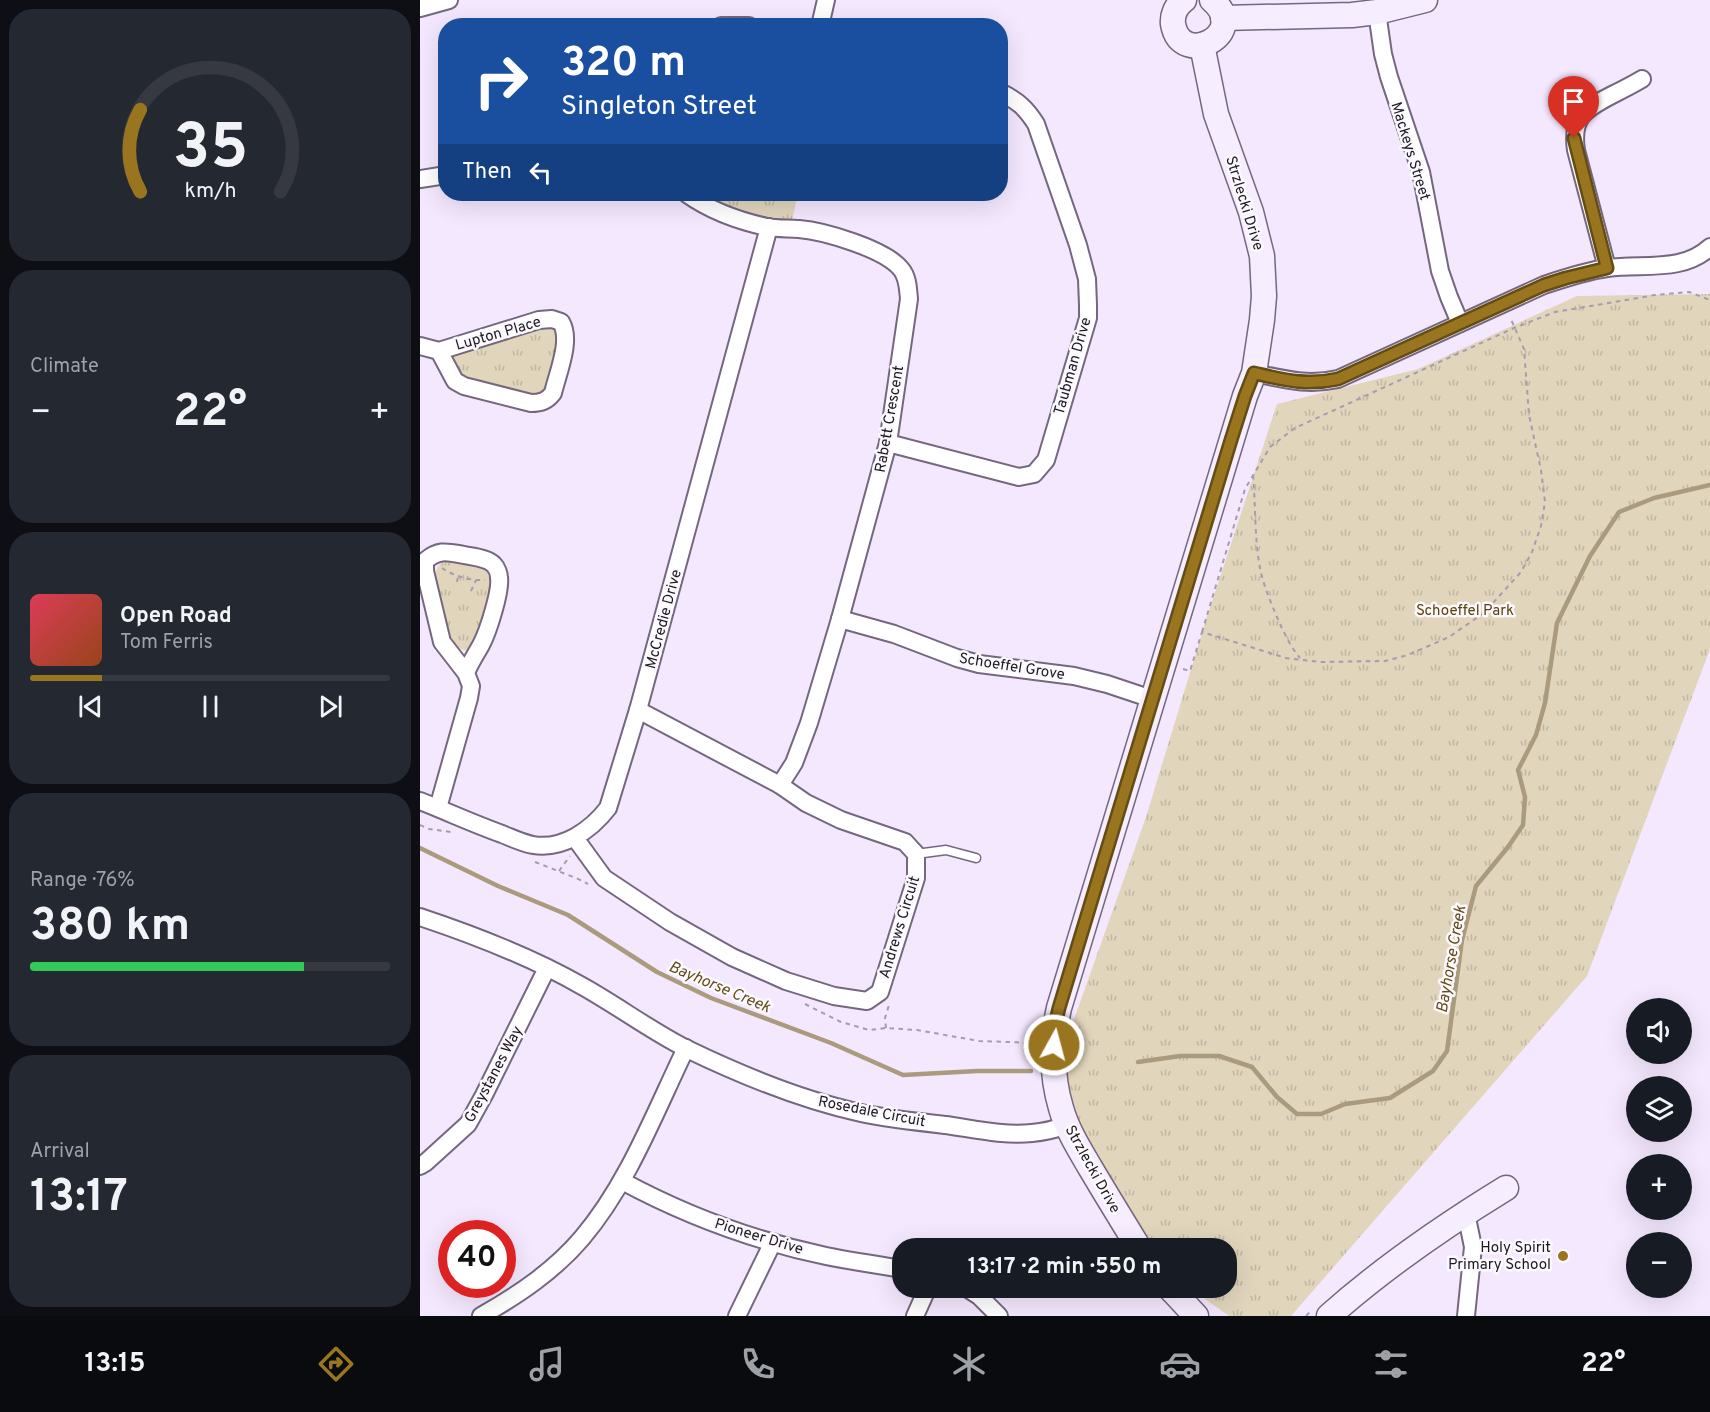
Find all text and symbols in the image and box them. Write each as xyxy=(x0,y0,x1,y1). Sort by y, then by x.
text: 320 m xyxy=(561,38,686,91)
icon: right xyxy=(462,42,540,120)
pin xyxy=(1548,76,1599,138)
icon: arrive xyxy=(1557,85,1590,118)
text: Singleton Street xyxy=(561,90,757,124)
street label: Mackeys Street xyxy=(1386,100,1434,203)
text: 35 xyxy=(172,111,248,190)
street label: Strzlecki Drive xyxy=(1220,154,1267,253)
icon: left xyxy=(524,156,557,189)
text: Then xyxy=(462,159,512,186)
text: km/h xyxy=(184,179,236,206)
street label: Lupton Place xyxy=(453,313,543,356)
street label: Taubman Drive xyxy=(1050,315,1096,418)
text: Climate xyxy=(30,354,99,380)
street label: Rabett Crescent xyxy=(872,364,909,474)
text: 22° xyxy=(173,385,247,442)
text: − xyxy=(30,393,51,435)
text: + xyxy=(369,393,390,435)
street label: McCredie Drive xyxy=(642,568,687,671)
park label: Schoeffel Park xyxy=(1416,602,1514,621)
text: Open Road xyxy=(120,603,232,630)
text: Tom Ferris xyxy=(120,630,213,656)
street label: Schoeffel Grove xyxy=(957,650,1066,685)
icon: previous xyxy=(74,690,107,723)
icon: pause xyxy=(194,690,227,723)
icon: next xyxy=(314,690,347,723)
text: Range · 76% xyxy=(30,868,135,894)
street label: Andrews Circuit xyxy=(876,874,925,981)
text: 380 km xyxy=(30,899,190,956)
water label: Bayhorse Creek xyxy=(1433,903,1471,1015)
water label: Bayhorse Creek xyxy=(665,957,774,1019)
map controls xyxy=(1626,998,1692,1298)
button: sound xyxy=(1626,998,1692,1064)
position arrow xyxy=(1022,1013,1086,1077)
street label: Greystanes Way xyxy=(461,1023,528,1126)
button: layers xyxy=(1626,1076,1692,1142)
street label: Rosedale Circuit xyxy=(816,1093,927,1132)
street label: Strzlecki Drive xyxy=(1060,1122,1124,1217)
text: Arrival xyxy=(30,1139,90,1165)
button: + xyxy=(1626,1154,1692,1220)
text: 13:17 xyxy=(30,1170,128,1227)
street label: Pioneer Drive xyxy=(712,1215,805,1260)
speed limit sign: 40 xyxy=(438,1220,516,1298)
button: − xyxy=(1626,1232,1692,1298)
place label: Holy Spirit Primary School xyxy=(1448,1239,1551,1275)
marker: Holy Spirit Primary School xyxy=(1556,1249,1570,1263)
text: 13:17 · 2 min · 550 m xyxy=(968,1254,1161,1281)
icon: directions xyxy=(315,1343,357,1385)
icon: music xyxy=(526,1343,568,1385)
icon: phone xyxy=(737,1343,779,1385)
icon: climate xyxy=(948,1343,990,1385)
icon: car xyxy=(1159,1343,1201,1385)
icon: filters xyxy=(1370,1343,1412,1385)
text: 13:15 xyxy=(85,1347,145,1381)
text: 22° xyxy=(1581,1347,1625,1381)

